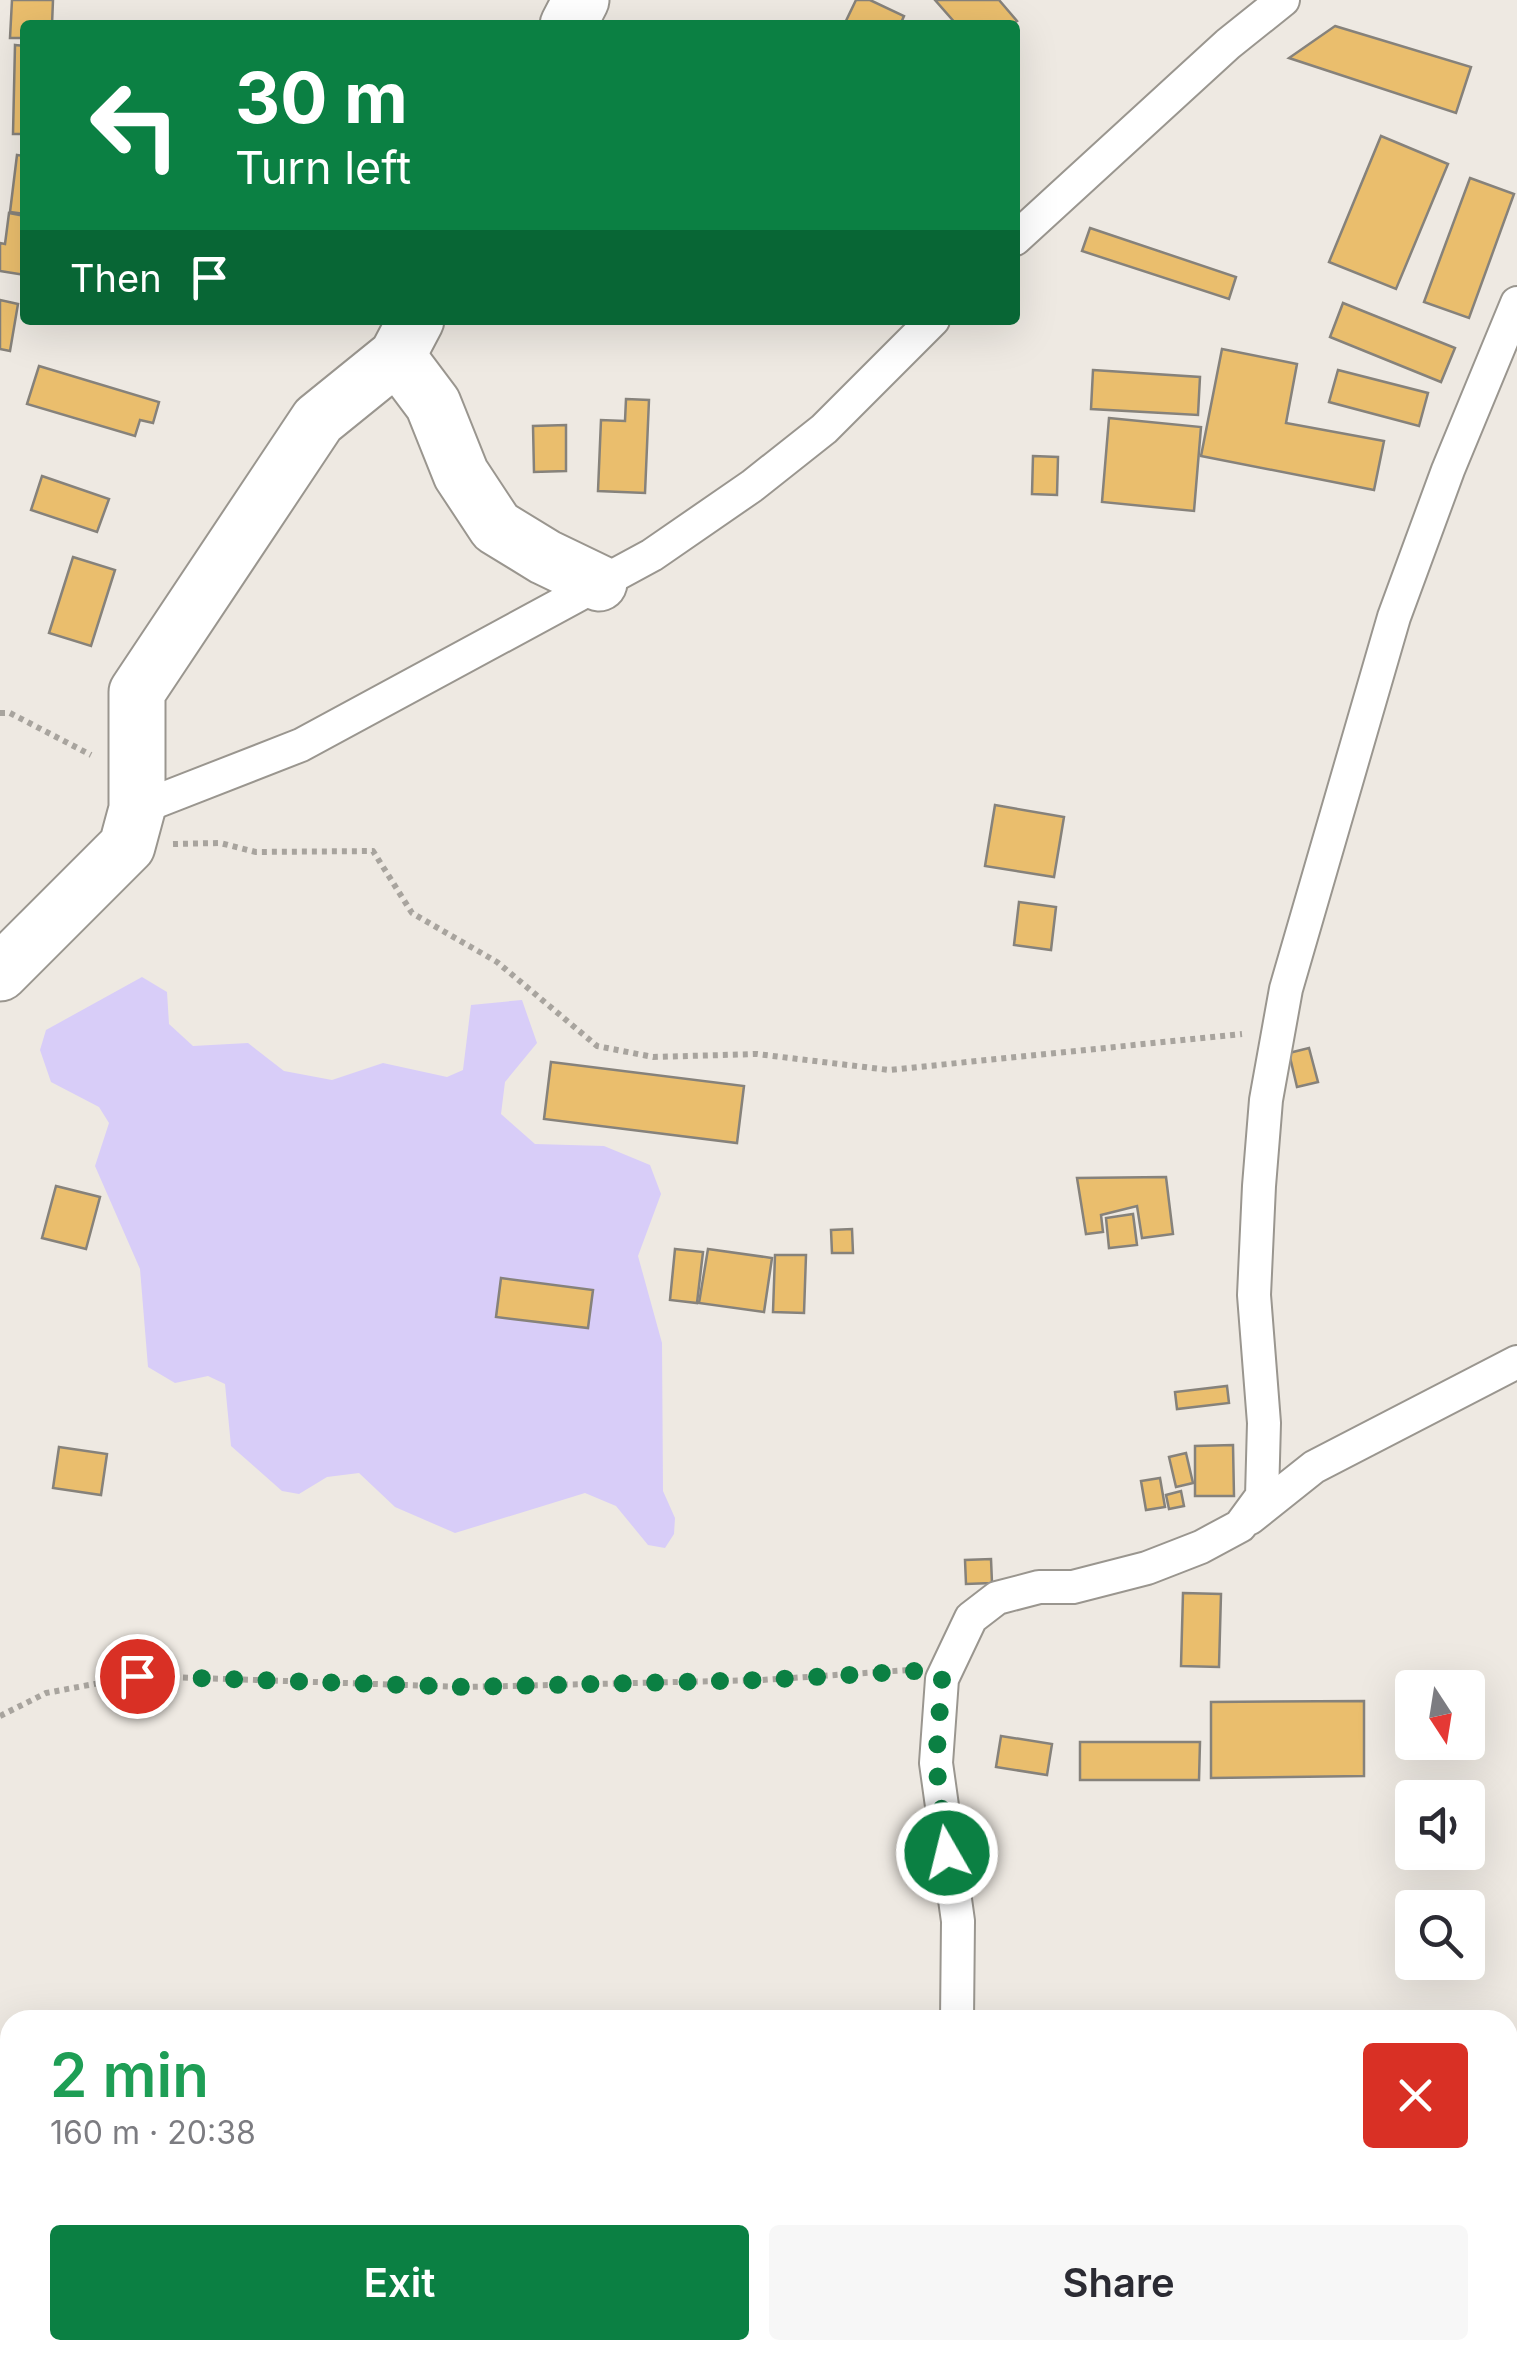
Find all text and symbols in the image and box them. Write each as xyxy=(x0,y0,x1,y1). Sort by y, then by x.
text: 30 m xyxy=(235,55,408,140)
icon: left xyxy=(70,60,200,190)
text: Turn left xyxy=(235,140,411,195)
icon: arrive xyxy=(182,250,237,305)
text: Then xyxy=(70,255,162,301)
pin xyxy=(95,1634,180,1719)
icon: arrive xyxy=(110,1649,165,1704)
north arrow xyxy=(1395,1670,1485,1760)
map controls xyxy=(1395,1670,1485,1980)
button: sound xyxy=(1395,1780,1485,1870)
position arrow xyxy=(895,1801,999,1905)
button: search xyxy=(1395,1890,1485,1980)
text: 2 min xyxy=(50,2039,209,2111)
button: close xyxy=(1363,2043,1468,2148)
text: 160 m · 20:38 xyxy=(50,2113,256,2152)
button: Exit xyxy=(50,2225,749,2340)
button: Share xyxy=(769,2225,1468,2340)

